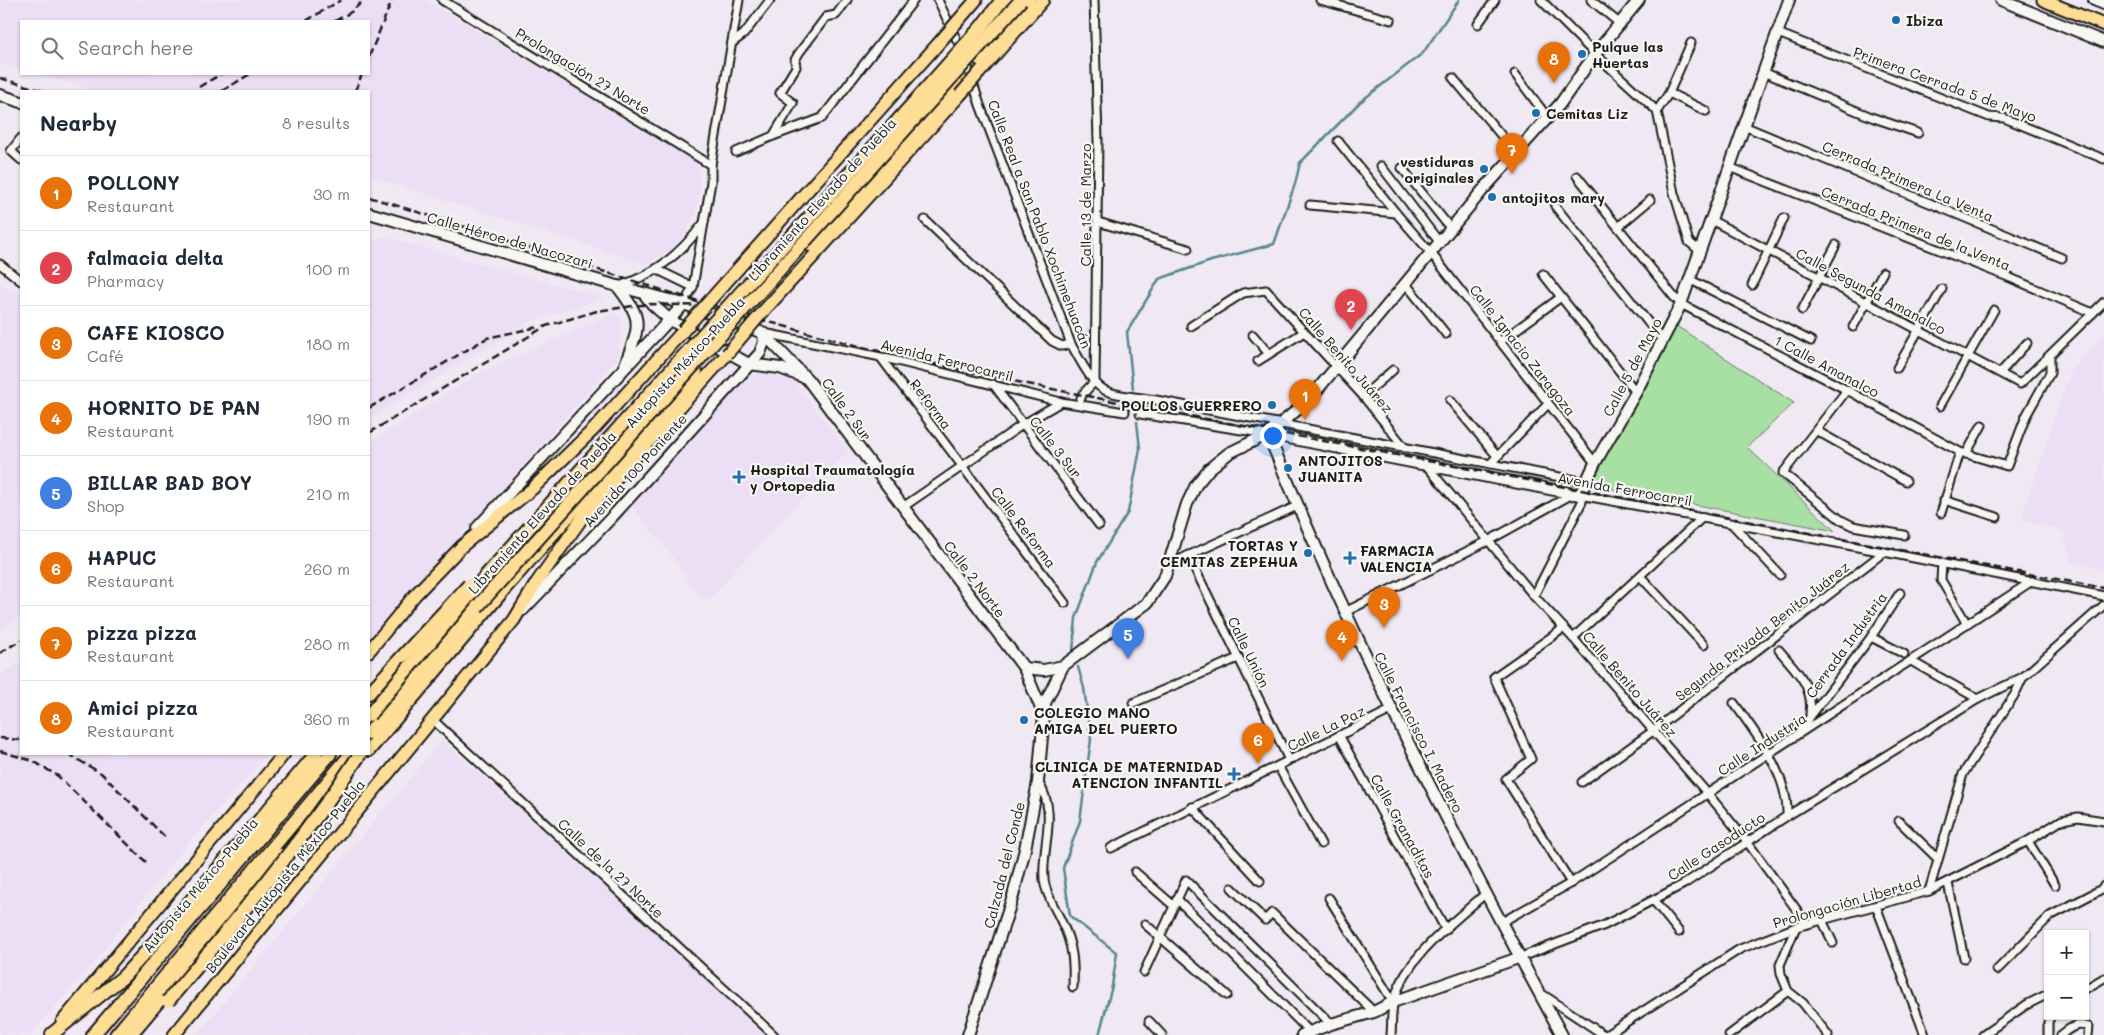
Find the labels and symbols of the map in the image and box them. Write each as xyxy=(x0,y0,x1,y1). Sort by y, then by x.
place label: Ibiza xyxy=(1906,11,1944,30)
marker: Ibiza xyxy=(1890,14,1902,26)
street label: Prolongación 27 Norte xyxy=(512,23,654,119)
place label: Pulque las Huertas xyxy=(1592,37,1663,72)
pin: 8 xyxy=(1538,42,1570,83)
street label: Primera Cerrada 5 de Mayo xyxy=(1851,42,2039,126)
marker: Pulque las Huertas xyxy=(1576,48,1588,60)
street label: Calle Real a San Pablo Xochimehuacán xyxy=(984,97,1096,351)
place label: Cemitas Liz xyxy=(1546,104,1628,123)
marker: Cemitas Liz xyxy=(1530,107,1542,119)
street label: Libramiento Elevado de Puebla xyxy=(744,113,900,285)
pin: 7 xyxy=(1496,133,1528,174)
street label: Cerrada Primera La Venta xyxy=(1819,136,1997,226)
street label: Calle 13 de Marzo xyxy=(1076,144,1095,266)
place label: vestiduras originales xyxy=(1400,152,1474,187)
marker: vestiduras originales xyxy=(1478,163,1490,175)
street label: Cerrada Primera de la Venta xyxy=(1819,181,2013,275)
place label: antojitos mary xyxy=(1502,188,1605,207)
marker: antojitos mary xyxy=(1486,191,1498,203)
street label: Calle Héroe de Nacozari xyxy=(425,207,595,273)
street label: Calle Segunda Amanalco xyxy=(1793,243,1949,339)
street label: Calle Ignacio Zaragoza xyxy=(1466,280,1580,420)
pin: 2 xyxy=(1335,289,1367,330)
street label: Autopista México-Puebla xyxy=(621,292,749,432)
street label: Calle Benito Juárez xyxy=(1295,303,1398,417)
street label: Calle 5 de Mayo xyxy=(1598,314,1666,420)
street label: 1 Calle Amanalco xyxy=(1771,330,1883,402)
street label: Avenida Ferrocarril xyxy=(879,334,1015,386)
street label: Calle 2 Sur xyxy=(818,374,876,444)
street label: Reforma xyxy=(906,375,956,433)
pin: 1 xyxy=(1289,379,1321,420)
place label: POLLOS GUERRERO xyxy=(1121,396,1262,415)
marker: POLLOS GUERRERO xyxy=(1266,399,1278,411)
street label: Avenida 100 Poniente xyxy=(579,409,691,531)
street label: Calle 3 Sur xyxy=(1026,412,1086,482)
your location xyxy=(1260,423,1286,449)
street label: Libramiento Elevado de Puebla xyxy=(464,426,620,598)
place label: ANTOJITOS JUANITA xyxy=(1298,451,1383,486)
place label: Hospital Traumatología y Ortopedia xyxy=(750,460,915,495)
marker: ANTOJITOS JUANITA xyxy=(1282,462,1294,474)
street label: Avenida Ferrocarril xyxy=(1556,468,1694,510)
marker: Hospital Traumatología y Ortopedia xyxy=(732,470,746,484)
street label: Calle Reforma xyxy=(987,482,1061,572)
place label: TORTAS Y CEMITAS ZEPEHUA xyxy=(1160,536,1298,571)
street label: Calle 2 Norte xyxy=(940,537,1010,621)
place label: FARMACIA VALENCIA xyxy=(1360,541,1435,576)
marker: TORTAS Y CEMITAS ZEPEHUA xyxy=(1302,547,1314,559)
marker: FARMACIA VALENCIA xyxy=(1344,552,1356,564)
street label: Segunda Privada Benito Juárez xyxy=(1671,557,1853,705)
pin: 3 xyxy=(1368,587,1400,628)
street label: Cerrada Industria xyxy=(1801,588,1891,702)
street label: Calle Unión xyxy=(1224,614,1274,690)
pin: 5 xyxy=(1112,618,1144,659)
pin: 4 xyxy=(1326,620,1358,661)
street label: Calle Benito Juárez xyxy=(1579,627,1682,741)
street label: Calle Francisco I. Madero xyxy=(1370,648,1468,816)
street label: Calle La Paz xyxy=(1284,701,1368,755)
place label: COLEGIO MANO AMIGA DEL PUERTO xyxy=(1034,703,1178,738)
street label: Calle Industria xyxy=(1714,708,1810,780)
marker: COLEGIO MANO AMIGA DEL PUERTO xyxy=(1018,714,1030,726)
pin: 6 xyxy=(1242,723,1274,764)
place label: CLINICA DE MATERNIDAD ATENCION INFANTIL xyxy=(1035,757,1223,792)
marker: CLINICA DE MATERNIDAD ATENCION INFANTIL xyxy=(1227,767,1241,781)
street label: Calle Granaditas xyxy=(1366,771,1440,881)
street label: Boulevard Autopista México-Puebla xyxy=(201,775,369,977)
street label: Calzada del Conde xyxy=(979,800,1029,930)
street label: Calle Gasoducto xyxy=(1664,807,1768,885)
street label: Autopista México-Puebla xyxy=(138,814,262,956)
street label: Calle de la 27 Norte xyxy=(554,814,668,922)
street label: Prolongación Libertad xyxy=(1771,872,1923,932)

